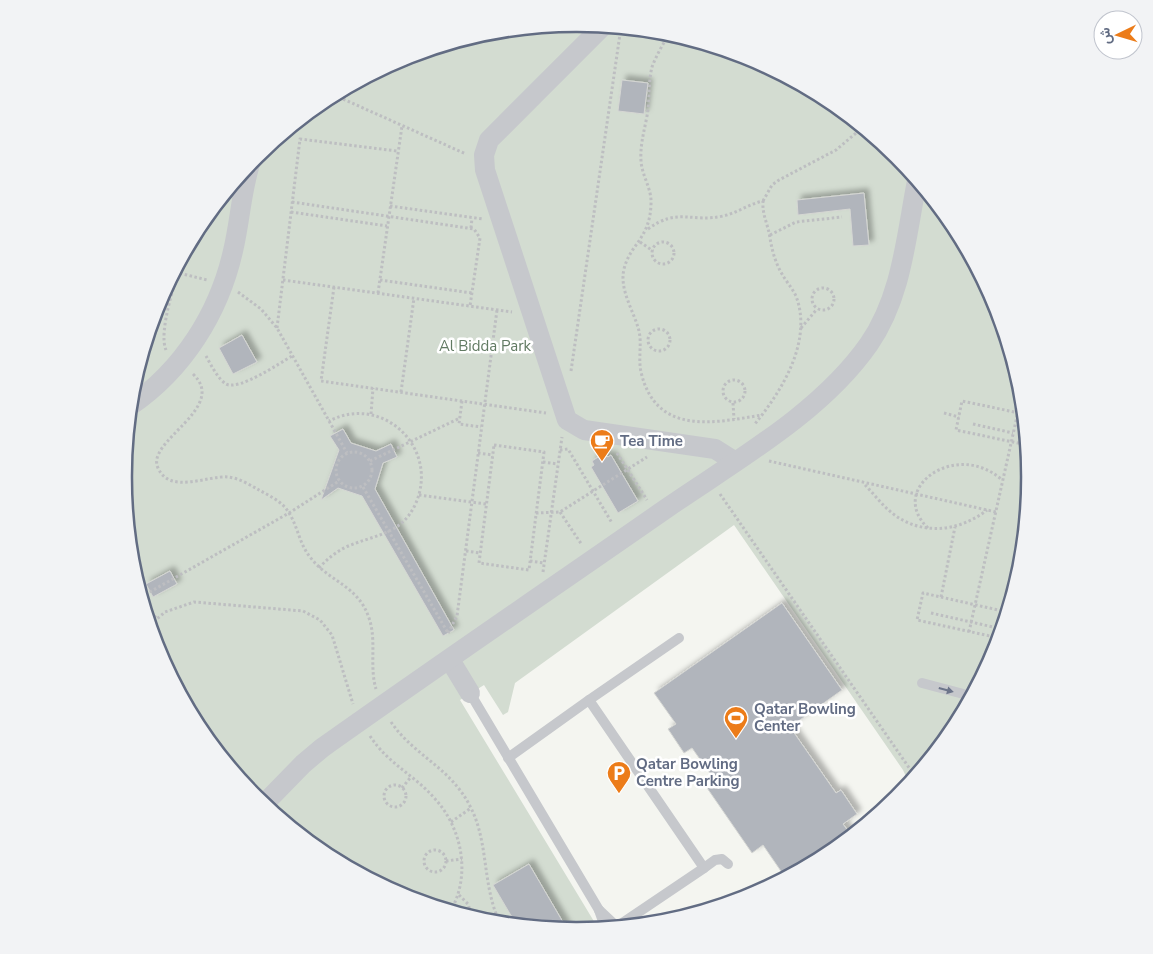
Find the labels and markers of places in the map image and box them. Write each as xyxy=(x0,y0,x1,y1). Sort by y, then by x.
cafe icon: Tea Time xyxy=(589,428,615,462)
place label: Tea Time xyxy=(620,431,683,451)
place label: Qatar Bowling Center xyxy=(754,699,856,736)
sports icon: Qatar Bowling Center xyxy=(723,705,749,739)
place label: Qatar Bowling Centre Parking xyxy=(636,754,740,791)
parking icon: Qatar Bowling Centre Parking xyxy=(606,760,632,794)

